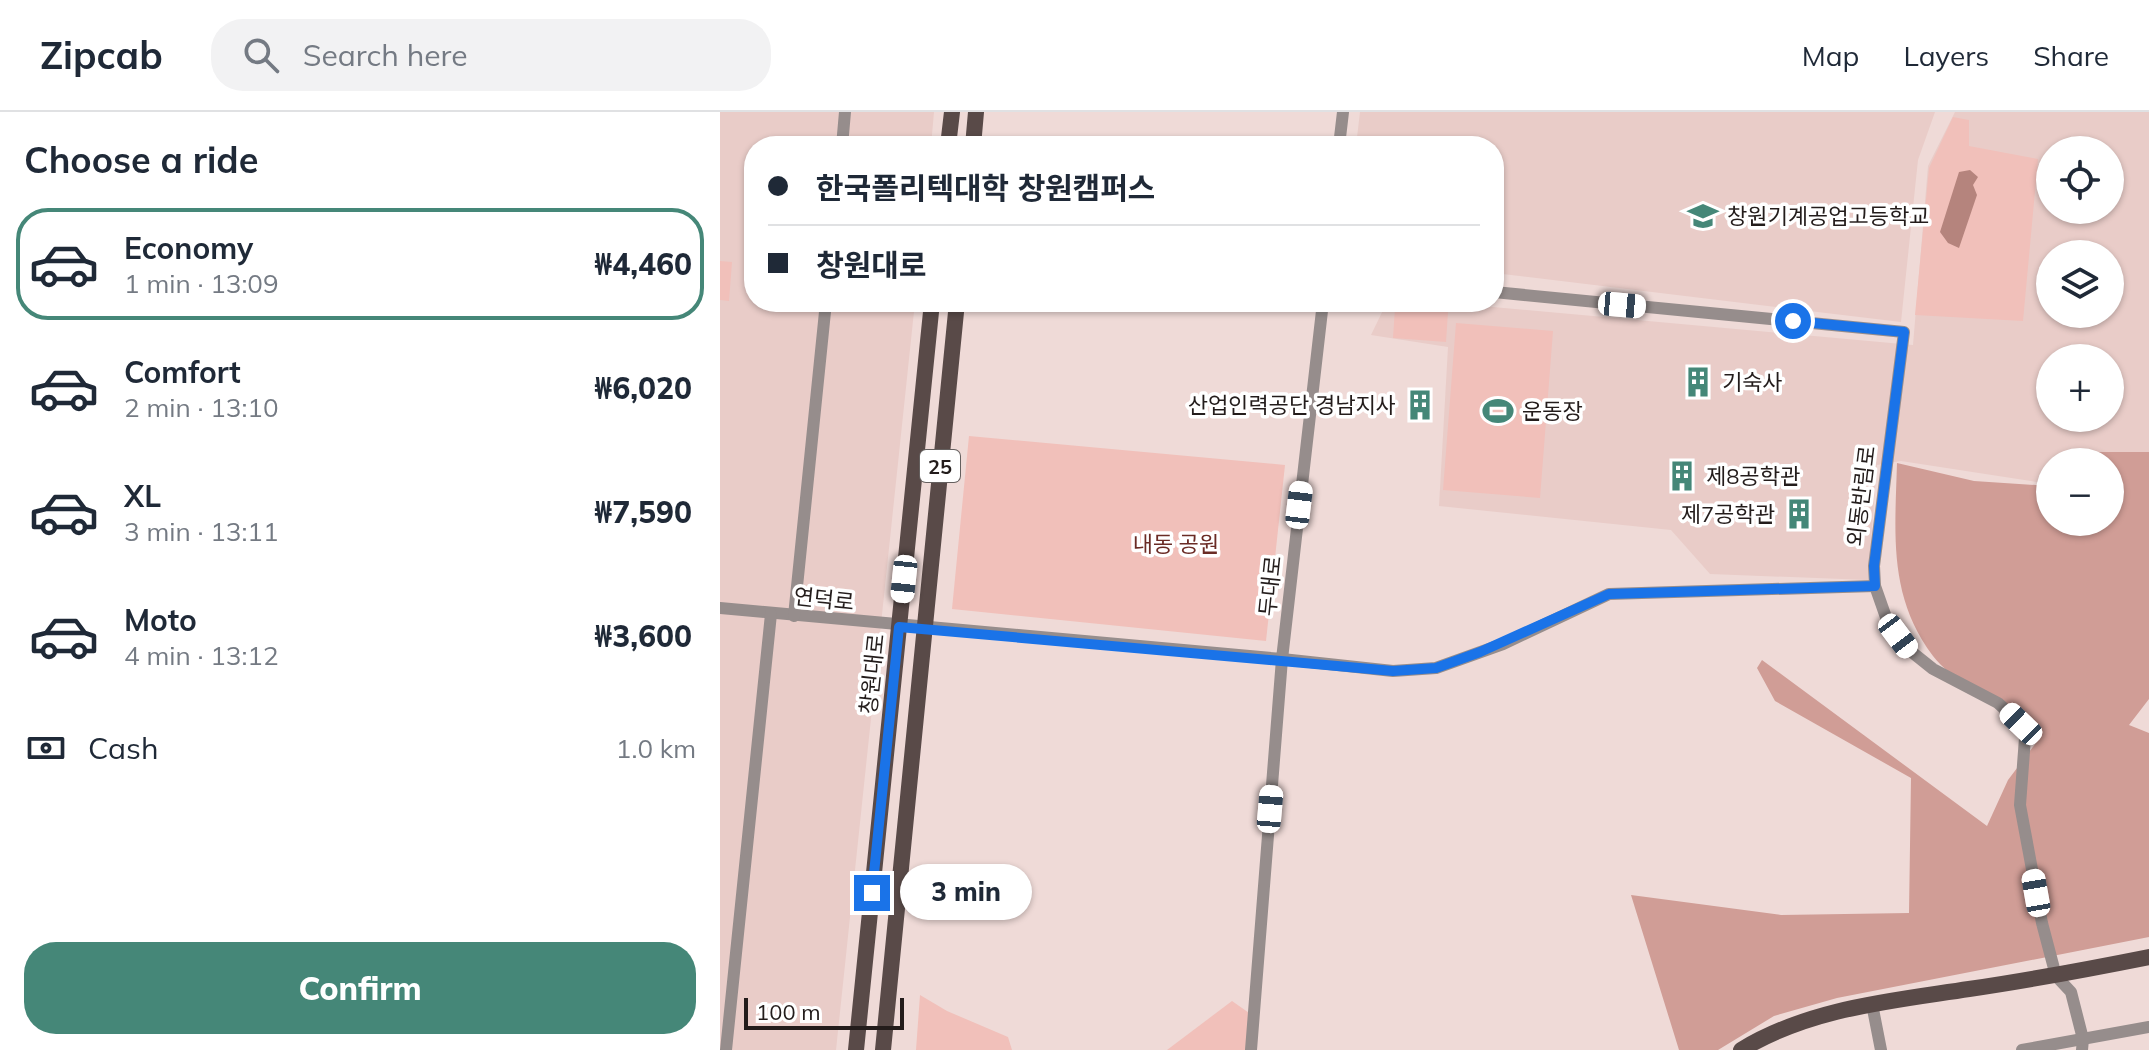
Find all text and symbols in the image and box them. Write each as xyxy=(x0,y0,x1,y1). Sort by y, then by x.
search box xyxy=(211,19,771,91)
text: Zipcab xyxy=(40,31,163,79)
icon: search xyxy=(239,33,283,77)
text: Search here xyxy=(303,36,468,74)
text: Map xyxy=(1802,38,1859,73)
text: Layers xyxy=(1903,38,1989,73)
text: Share xyxy=(2033,38,2109,73)
map controls xyxy=(2036,136,2124,536)
button: locate xyxy=(2036,136,2124,224)
text: Choose a ride xyxy=(24,137,258,182)
text: 한국폴리텍대학 창원캠퍼스 xyxy=(816,169,1155,207)
school or university icon: 창원기계공업고등학교 xyxy=(1686,199,1720,233)
place label: 창원기계공업고등학교 xyxy=(1727,202,1929,230)
icon: car xyxy=(28,228,100,300)
text: Economy xyxy=(124,229,253,267)
button: layers xyxy=(2036,240,2124,328)
text: ₩4,460 xyxy=(594,245,692,283)
text: 창원대로 xyxy=(816,246,926,284)
text: 1 min · 13:09 xyxy=(124,267,279,300)
car xyxy=(1597,291,1647,319)
route start xyxy=(1775,303,1811,339)
button: + xyxy=(2036,344,2124,432)
icon: car xyxy=(28,352,100,424)
text: Comfort xyxy=(124,353,241,391)
building icon: 기숙사 xyxy=(1681,365,1715,399)
place label: 기숙사 xyxy=(1722,368,1783,396)
text: ₩6,020 xyxy=(594,369,692,407)
building icon: 산업인력공단 경남지사 xyxy=(1403,388,1437,422)
text: 2 min · 13:10 xyxy=(124,391,279,424)
place label: 산업인력공단 경남지사 xyxy=(1188,391,1396,419)
sports icon: 운동장 xyxy=(1481,394,1515,428)
place label: 운동장 xyxy=(1522,397,1583,425)
street label: 외동반림로 xyxy=(1841,444,1881,548)
button: − xyxy=(2036,448,2124,536)
road number: 25 xyxy=(920,450,960,482)
building icon: 제8공학관 xyxy=(1665,459,1699,493)
place label: 제8공학관 xyxy=(1706,462,1800,490)
icon: car xyxy=(28,476,100,548)
text: XL xyxy=(124,477,161,515)
car xyxy=(1284,480,1314,530)
text: ₩7,590 xyxy=(594,493,692,531)
building icon: 제7공학관 xyxy=(1782,497,1816,531)
place label: 제7공학관 xyxy=(1681,500,1775,528)
text: 3 min · 13:11 xyxy=(124,515,279,548)
park label: 내동 공원 xyxy=(1133,530,1219,558)
car xyxy=(890,554,918,604)
street label: 두대로 xyxy=(1253,554,1287,618)
street label: 연덕로 xyxy=(792,582,856,616)
icon: car xyxy=(28,600,100,672)
text: Moto xyxy=(124,601,197,639)
car xyxy=(1874,610,1922,662)
text: ₩3,600 xyxy=(594,617,692,655)
street label: 창원대로 xyxy=(854,632,890,716)
text: 4 min · 13:12 xyxy=(124,639,279,672)
car xyxy=(1995,699,2047,749)
icon: cash xyxy=(24,726,68,770)
text: Cash xyxy=(88,729,159,767)
text: 1.0 km xyxy=(616,732,696,765)
car xyxy=(1256,784,1284,834)
callout: 3 min xyxy=(900,865,1032,921)
car xyxy=(2020,867,2052,919)
route end xyxy=(854,875,890,911)
text: 3 min xyxy=(931,875,1001,908)
button: Confirm xyxy=(24,942,696,1034)
scale bar xyxy=(744,994,904,1030)
text: 100 m xyxy=(756,998,821,1026)

